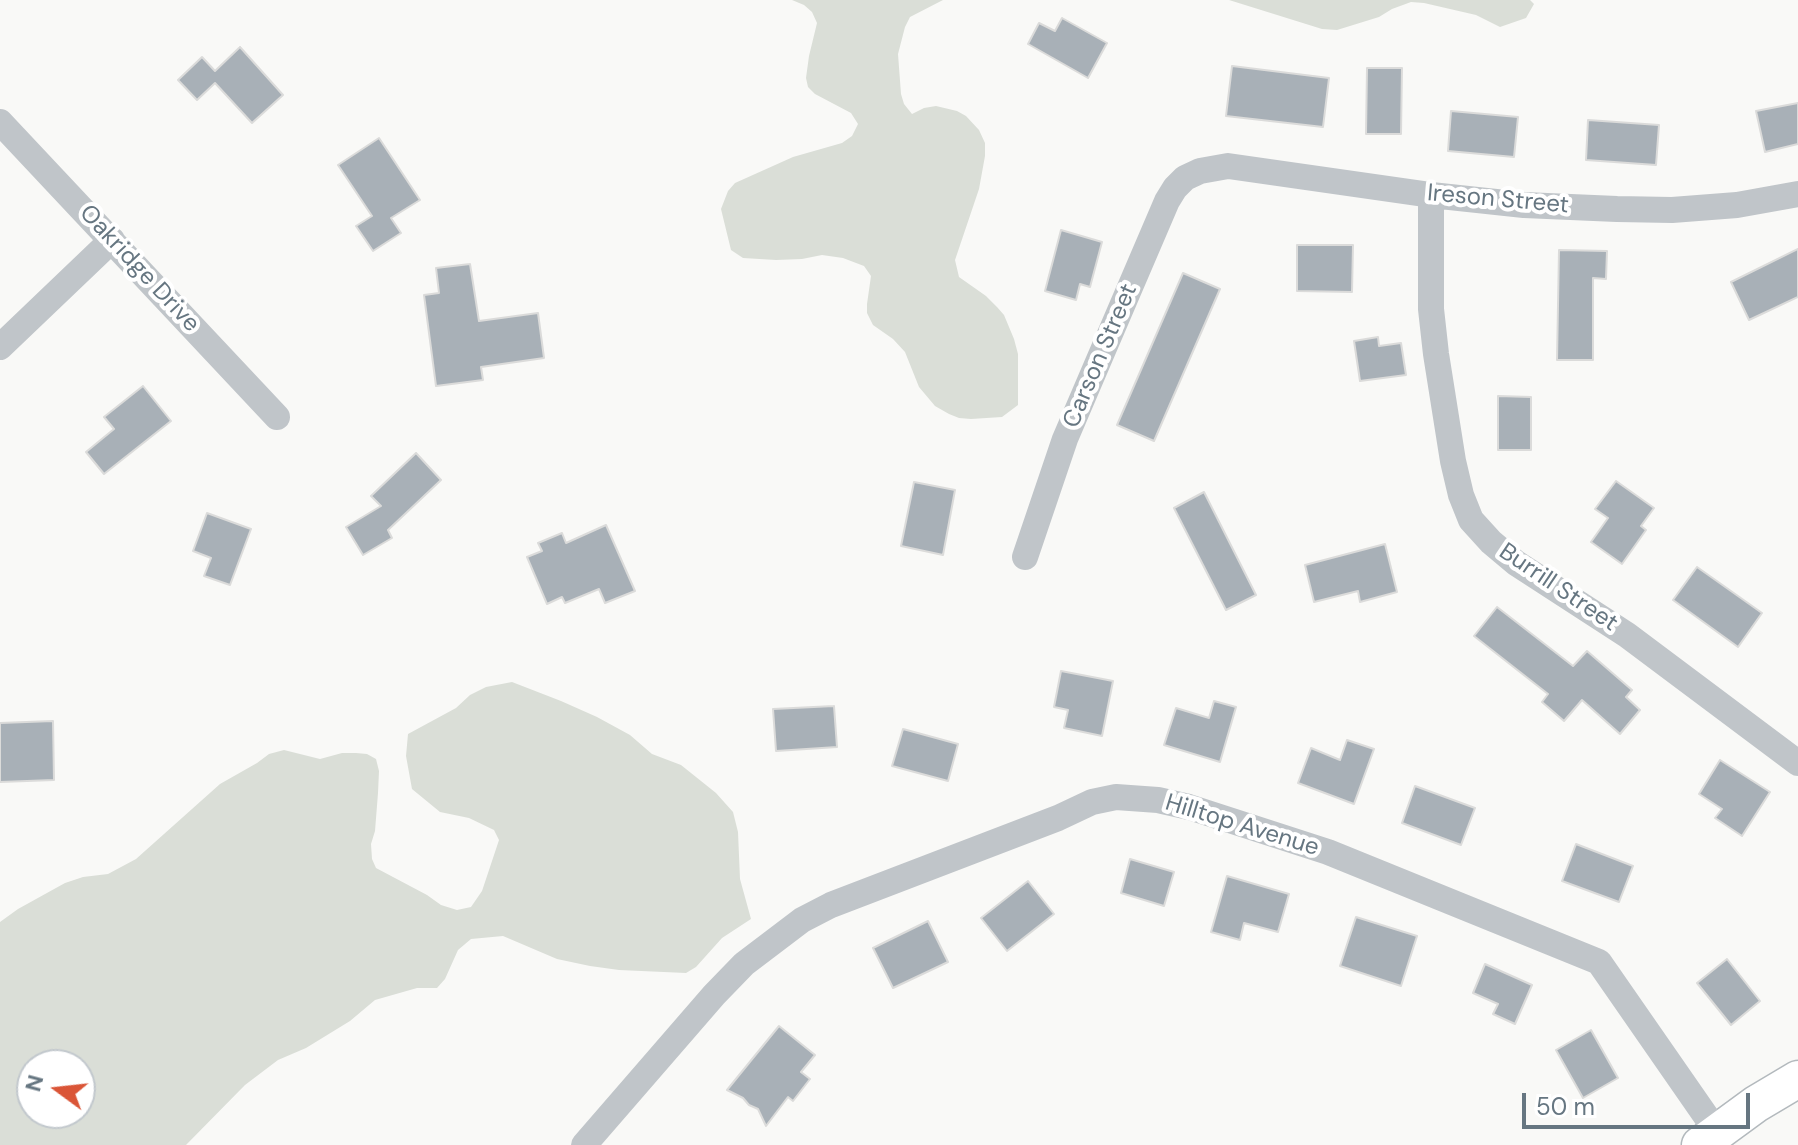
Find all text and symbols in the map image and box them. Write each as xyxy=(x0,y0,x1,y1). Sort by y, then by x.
street label: Ireson Street xyxy=(1426,179,1570,221)
street label: Oakridge Drive xyxy=(73,200,205,338)
street label: Carson Street xyxy=(1058,280,1144,432)
street label: Burrill Street xyxy=(1493,538,1623,638)
street label: Hilltop Avenue xyxy=(1162,789,1322,863)
north arrow xyxy=(16,1049,96,1129)
text: N xyxy=(18,1072,50,1095)
scale bar xyxy=(1526,1077,1754,1127)
text: 50 m xyxy=(1536,1091,1595,1122)

